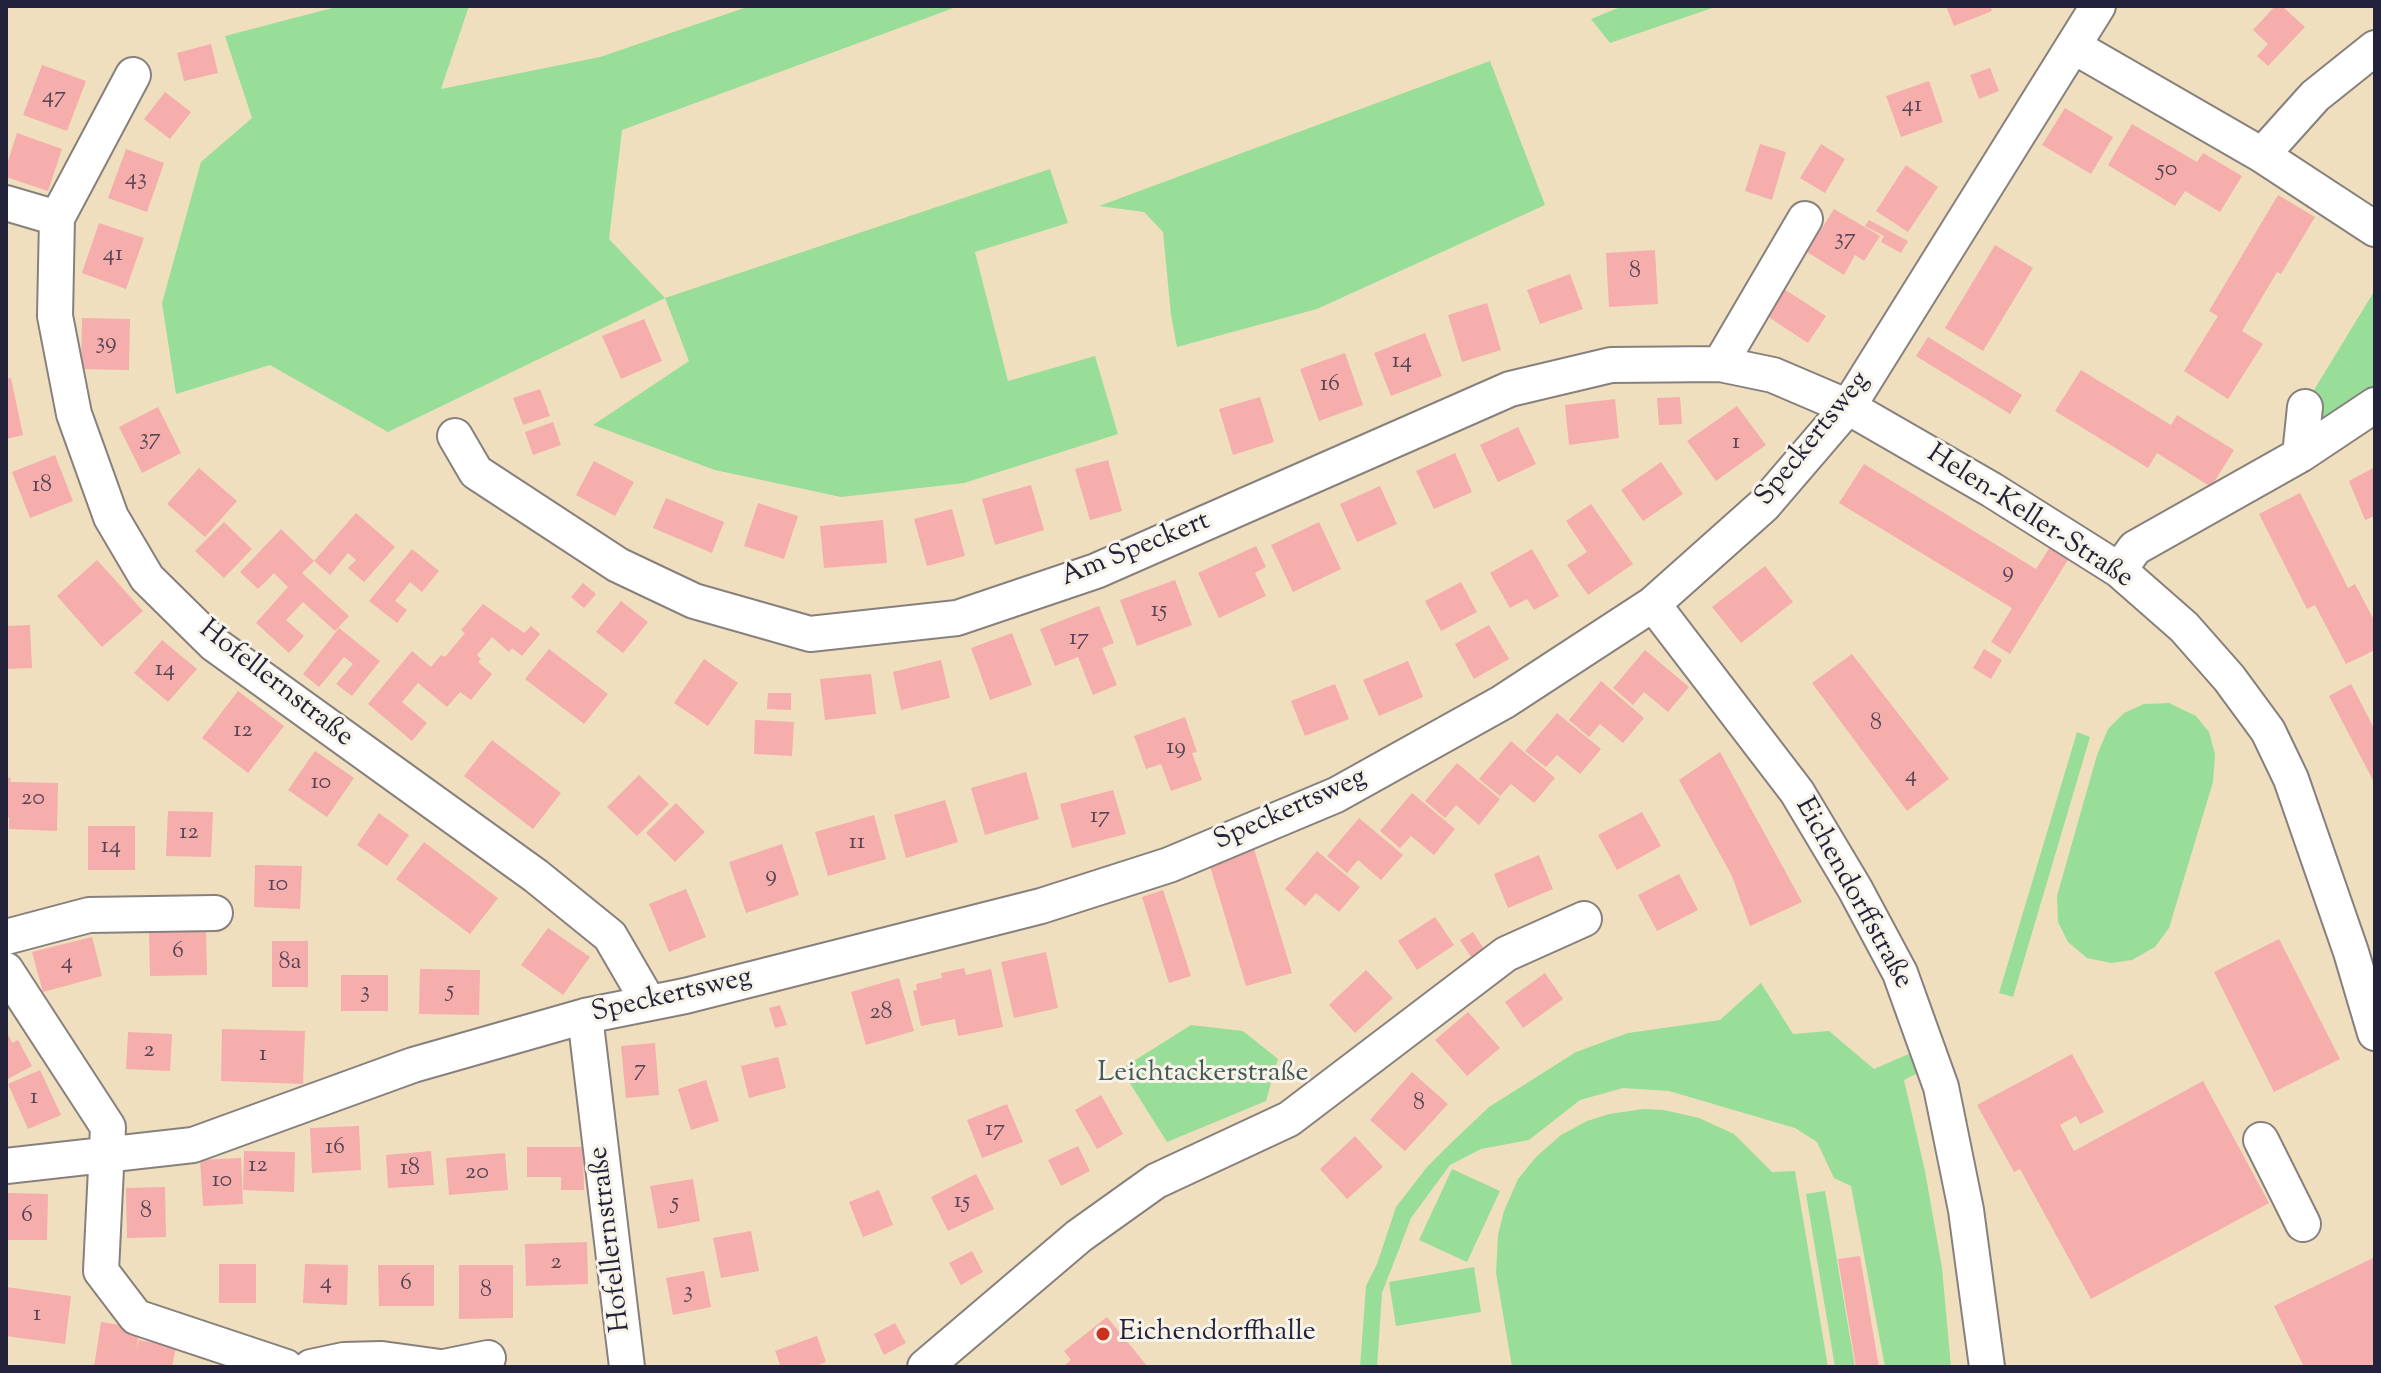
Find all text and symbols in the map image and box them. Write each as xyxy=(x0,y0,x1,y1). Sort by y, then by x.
house number: 47 xyxy=(42,84,66,112)
house number: 41 xyxy=(1902,93,1922,121)
house number: 50 xyxy=(2157,157,2177,185)
house number: 43 xyxy=(125,166,147,194)
house number: 37 xyxy=(1834,226,1856,254)
house number: 41 xyxy=(103,242,123,270)
house number: 8 xyxy=(1629,259,1641,287)
house number: 39 xyxy=(95,330,117,358)
house number: 14 xyxy=(1392,349,1412,377)
street label: Speckertsweg xyxy=(1749,366,1879,514)
house number: 16 xyxy=(1320,372,1340,400)
house number: 37 xyxy=(139,426,161,454)
house number: 1 xyxy=(1732,430,1740,458)
street label: Helen-Keller-Straße xyxy=(1920,439,2138,597)
house number: 18 xyxy=(32,473,52,501)
street label: Am Speckert xyxy=(1057,506,1215,596)
house number: 9 xyxy=(2002,559,2014,587)
house number: 15 xyxy=(1151,598,1167,626)
street label: Hofellernstraße xyxy=(191,614,359,756)
house number: 17 xyxy=(1069,626,1089,654)
house number: 14 xyxy=(155,657,175,685)
house number: 8 xyxy=(1870,711,1882,739)
house number: 12 xyxy=(233,718,253,746)
house number: 19 xyxy=(1166,735,1186,763)
street label: Speckertsweg xyxy=(1209,762,1373,860)
house number: 4 xyxy=(1905,763,1917,791)
house number: 10 xyxy=(311,770,331,798)
house number: 20 xyxy=(21,786,45,814)
street label: Eichendorffstraße xyxy=(1786,793,1918,995)
house number: 17 xyxy=(1090,804,1110,832)
house number: 12 xyxy=(179,820,199,848)
house number: 11 xyxy=(849,830,865,858)
house number: 14 xyxy=(101,834,121,862)
house number: 9 xyxy=(765,863,777,891)
house number: 10 xyxy=(268,872,288,900)
house number: 6 xyxy=(172,939,184,967)
house number: 4 xyxy=(61,950,73,978)
house number: 8a xyxy=(278,950,302,978)
street label: Speckertsweg xyxy=(589,962,755,1032)
house number: 5 xyxy=(446,978,454,1006)
house number: 3 xyxy=(360,979,370,1007)
house number: 28 xyxy=(869,1000,893,1028)
house number: 2 xyxy=(143,1038,155,1066)
house number: 1 xyxy=(259,1042,267,1070)
house number: 7 xyxy=(634,1057,646,1085)
park label: Leichtackerstraße xyxy=(1097,1058,1309,1092)
house number: 1 xyxy=(30,1085,38,1113)
house number: 8 xyxy=(1413,1091,1425,1119)
house number: 17 xyxy=(985,1117,1005,1145)
house number: 16 xyxy=(325,1135,345,1163)
street label: Hofellernstraße xyxy=(584,1144,640,1334)
house number: 12 xyxy=(248,1153,268,1181)
house number: 18 xyxy=(400,1156,420,1184)
house number: 20 xyxy=(465,1160,489,1188)
house number: 10 xyxy=(212,1168,232,1196)
house number: 15 xyxy=(954,1189,970,1217)
house number: 5 xyxy=(671,1190,679,1218)
house number: 8 xyxy=(140,1199,152,1227)
house number: 6 xyxy=(21,1203,33,1231)
house number: 2 xyxy=(550,1250,562,1278)
house number: 4 xyxy=(320,1270,332,1298)
house number: 6 xyxy=(400,1271,412,1299)
house number: 8 xyxy=(480,1278,492,1306)
house number: 3 xyxy=(683,1279,693,1307)
house number: 1 xyxy=(33,1302,41,1330)
place label: Eichendorffhalle xyxy=(1119,1317,1316,1351)
marker: Eichendorffhalle xyxy=(1094,1325,1112,1343)

